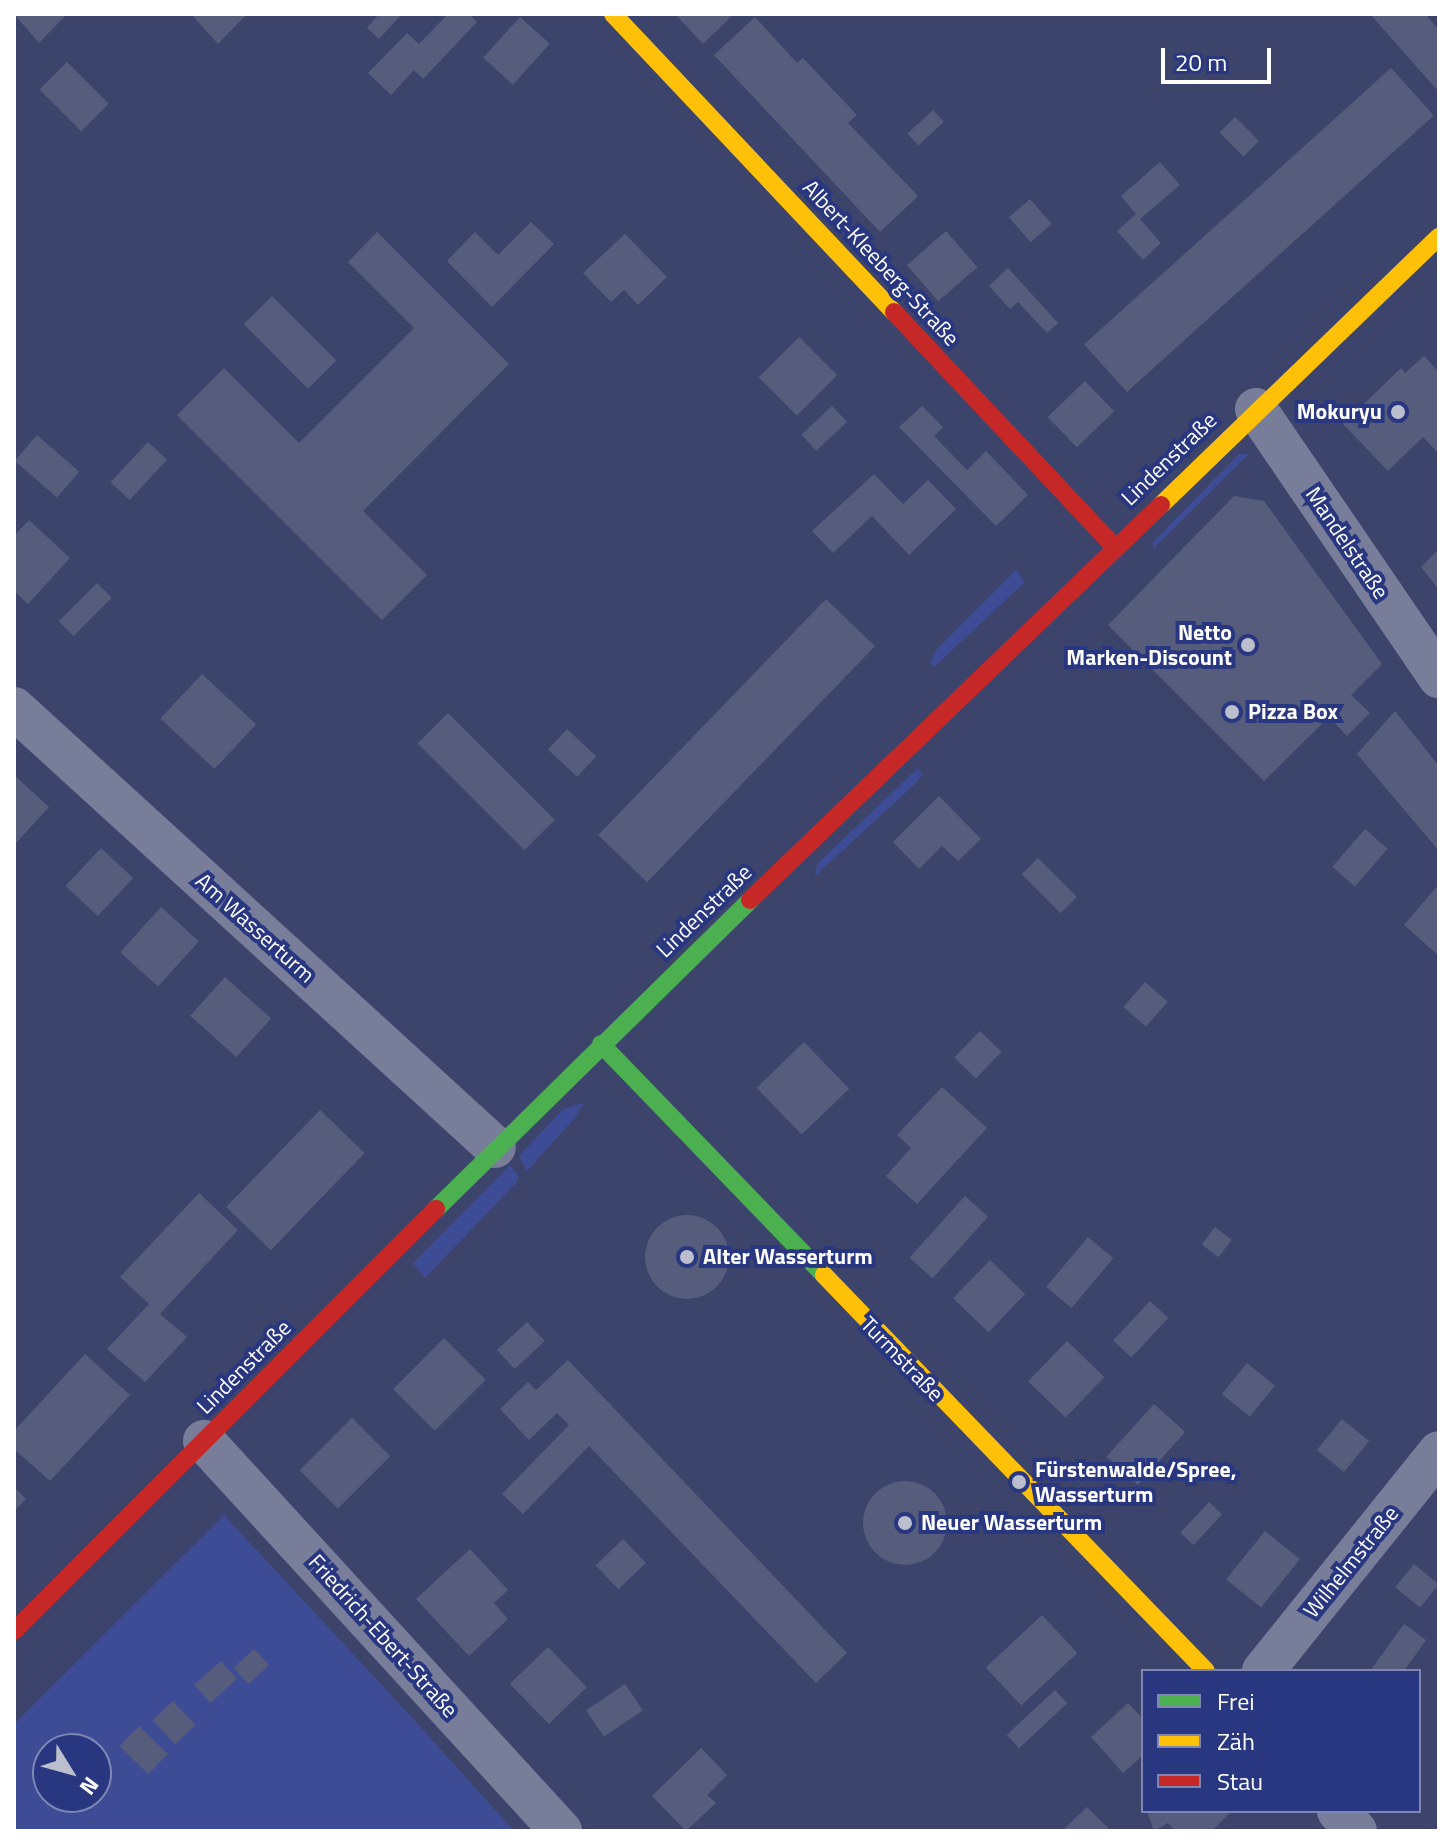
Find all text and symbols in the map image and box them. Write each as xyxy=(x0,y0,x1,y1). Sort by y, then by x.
scale bar xyxy=(1165,32,1275,82)
text: 20 m xyxy=(1175,44,1227,80)
street label: Albert-Kleeberg-Straße xyxy=(797,175,965,351)
place label: Mokuryu xyxy=(1297,399,1382,425)
marker: Mokuryu xyxy=(1389,403,1407,421)
street label: Lindenstraße xyxy=(1116,407,1222,511)
street label: Mandelstraße xyxy=(1300,482,1394,604)
place label: Netto Marken-Discount xyxy=(1066,619,1232,670)
marker: Netto Marken-Discount xyxy=(1239,636,1257,654)
place label: Pizza Box xyxy=(1248,699,1338,725)
marker: Pizza Box xyxy=(1223,703,1241,721)
street label: Lindenstraße xyxy=(651,859,757,963)
street label: Am Wasserturm xyxy=(190,868,320,988)
place label: Alter Wasserturm xyxy=(703,1244,873,1270)
marker: Alter Wasserturm xyxy=(678,1248,696,1266)
street label: Turmstraße xyxy=(855,1311,949,1407)
street label: Lindenstraße xyxy=(192,1315,296,1419)
place label: Fürstenwalde/Spree, Wasserturm xyxy=(1035,1456,1236,1508)
marker: Fürstenwalde/Spree, Wasserturm xyxy=(1010,1473,1028,1491)
street label: Wilhelmstraße xyxy=(1298,1501,1404,1623)
place label: Neuer Wasserturm xyxy=(921,1510,1102,1536)
marker: Neuer Wasserturm xyxy=(896,1514,914,1532)
street label: Friedrich-Ebert-Straße xyxy=(303,1549,463,1723)
legend xyxy=(1141,1669,1421,1813)
text: Frei xyxy=(1217,1683,1255,1719)
text: Zäh xyxy=(1217,1723,1255,1759)
north arrow xyxy=(32,1733,112,1813)
text: Stau xyxy=(1217,1763,1263,1799)
text: N xyxy=(71,1770,108,1803)

